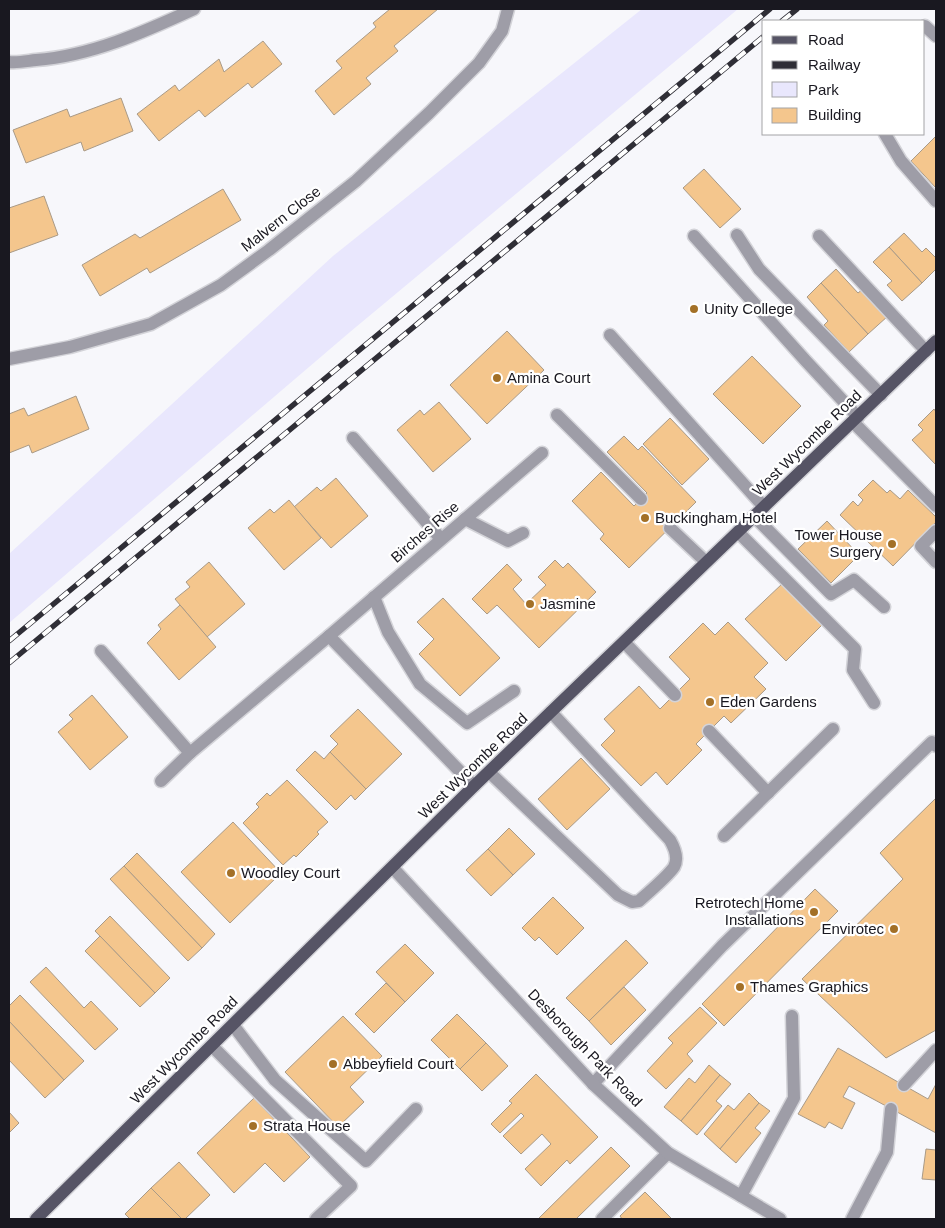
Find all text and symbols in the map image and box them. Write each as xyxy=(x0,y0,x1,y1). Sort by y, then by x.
legend xyxy=(762,20,925,135)
text: Road xyxy=(808,31,844,48)
text: Railway xyxy=(808,56,861,73)
text: Park xyxy=(808,81,839,98)
text: Building xyxy=(808,106,861,123)
street label: Malvern Close xyxy=(238,182,324,255)
place label: Unity College xyxy=(704,300,793,317)
marker: Unity College xyxy=(688,303,700,315)
place label: Amina Court xyxy=(507,369,591,386)
marker: Amina Court xyxy=(491,372,503,384)
street label: West Wycombe Road xyxy=(749,386,865,499)
street label: Birches Rise xyxy=(387,498,462,566)
place label: Buckingham Hotel xyxy=(655,509,777,526)
marker: Buckingham Hotel xyxy=(639,512,651,524)
place label: Tower House Surgery xyxy=(794,526,882,560)
marker: Tower House Surgery xyxy=(886,538,898,550)
place label: Jasmine xyxy=(540,595,596,612)
marker: Jasmine xyxy=(524,598,536,610)
place label: Eden Gardens xyxy=(720,693,817,710)
marker: Eden Gardens xyxy=(704,696,716,708)
street label: West Wycombe Road xyxy=(415,709,531,822)
place label: Woodley Court xyxy=(241,864,341,881)
marker: Woodley Court xyxy=(225,867,237,879)
place label: Retrotech Home Installations xyxy=(695,894,804,928)
marker: Retrotech Home Installations xyxy=(808,906,820,918)
place label: Envirotec xyxy=(821,920,884,937)
marker: Envirotec xyxy=(888,923,900,935)
place label: Thames Graphics xyxy=(750,978,868,995)
marker: Thames Graphics xyxy=(734,981,746,993)
street label: Desborough Park Road xyxy=(525,985,646,1110)
street label: West Wycombe Road xyxy=(126,992,241,1107)
place label: Abbeyfield Court xyxy=(343,1055,455,1072)
marker: Abbeyfield Court xyxy=(327,1058,339,1070)
place label: Strata House xyxy=(263,1117,351,1134)
marker: Strata House xyxy=(247,1120,259,1132)

